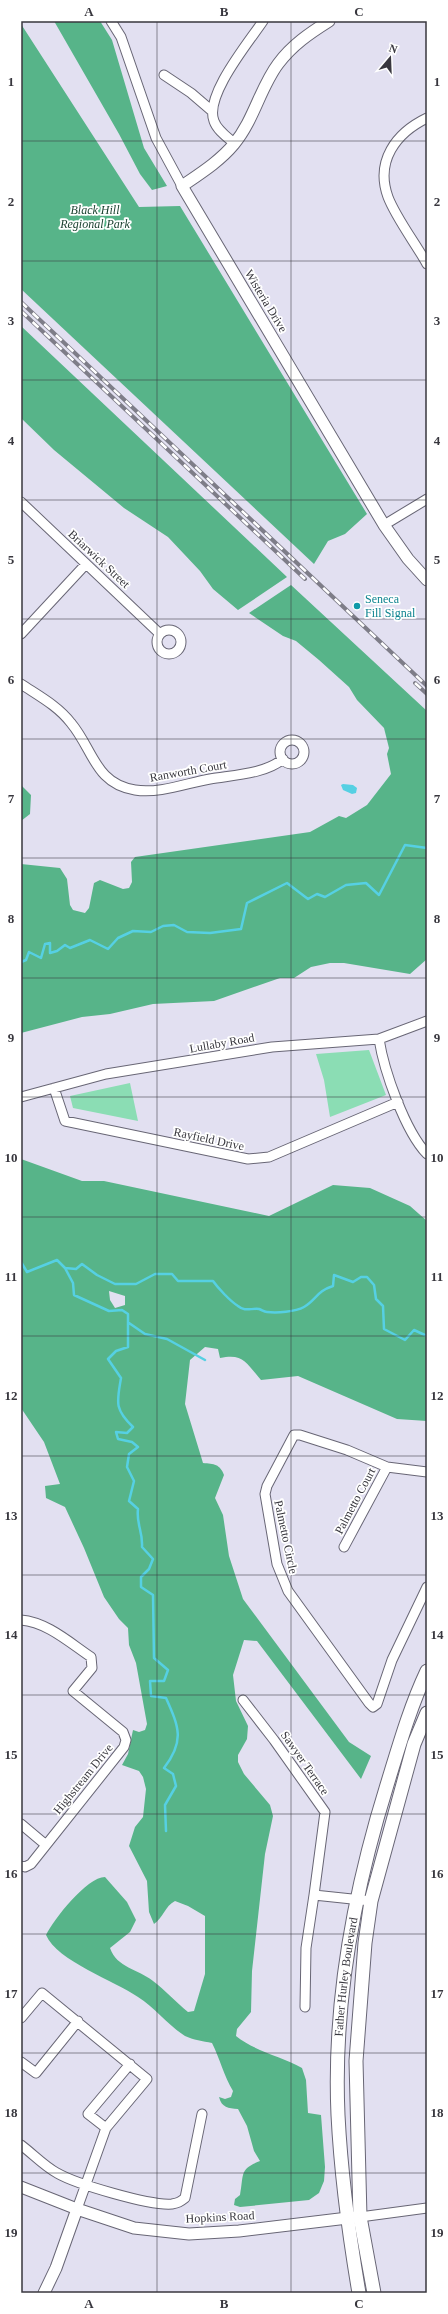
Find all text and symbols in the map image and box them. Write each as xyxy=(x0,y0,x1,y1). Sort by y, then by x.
text: A xyxy=(84,4,94,19)
text: B xyxy=(220,4,229,19)
text: C xyxy=(354,4,364,19)
north arrow xyxy=(370,38,410,78)
text: N xyxy=(388,42,399,56)
text: 1 xyxy=(8,74,14,89)
text: 1 xyxy=(434,74,440,89)
text: 2 xyxy=(8,194,14,209)
text: 2 xyxy=(434,194,440,209)
park label: Black Hill Regional Park xyxy=(59,203,130,231)
street label: Wisteria Drive xyxy=(242,267,290,335)
text: 3 xyxy=(8,313,15,328)
text: 3 xyxy=(434,313,441,328)
text: 4 xyxy=(8,433,15,448)
text: 4 xyxy=(434,433,441,448)
street label: Briarwick Street xyxy=(65,527,133,591)
text: 5 xyxy=(8,552,15,567)
text: 5 xyxy=(434,552,441,567)
place label: Seneca Fill Signal xyxy=(365,592,416,620)
marker: Seneca Fill Signal xyxy=(352,601,362,611)
text: 6 xyxy=(8,672,15,687)
text: 6 xyxy=(434,672,441,687)
street label: Ranworth Court xyxy=(149,757,228,785)
text: 7 xyxy=(8,791,15,806)
text: 7 xyxy=(434,791,441,806)
text: 8 xyxy=(8,911,15,926)
text: 8 xyxy=(434,911,441,926)
text: 9 xyxy=(8,1030,15,1045)
street label: Lullaby Road xyxy=(188,1030,256,1056)
text: 9 xyxy=(434,1030,441,1045)
street label: Rayfield Drive xyxy=(172,1125,246,1153)
text: 10 xyxy=(5,1150,18,1165)
text: 10 xyxy=(431,1150,444,1165)
text: 11 xyxy=(5,1269,17,1284)
text: 11 xyxy=(431,1269,443,1284)
text: 12 xyxy=(5,1388,18,1403)
text: 12 xyxy=(431,1388,444,1403)
street label: Palmetto Court xyxy=(332,1465,379,1537)
street label: Palmetto Circle xyxy=(271,1499,301,1575)
text: 13 xyxy=(5,1508,18,1523)
text: 13 xyxy=(431,1508,444,1523)
text: 14 xyxy=(5,1627,18,1642)
text: 14 xyxy=(431,1627,444,1642)
street label: Sawyer Terrace xyxy=(278,1728,332,1798)
street label: Highstream Drive xyxy=(50,1741,116,1817)
text: 15 xyxy=(5,1747,18,1762)
text: 15 xyxy=(431,1747,444,1762)
text: 16 xyxy=(5,1866,18,1881)
text: 16 xyxy=(431,1866,444,1881)
street label: Father Hurley Boulevard xyxy=(332,1916,360,2037)
text: 17 xyxy=(5,1986,18,2001)
text: 17 xyxy=(431,1986,444,2001)
text: 18 xyxy=(5,2105,18,2120)
text: 18 xyxy=(431,2105,444,2120)
street label: Hopkins Road xyxy=(185,2208,255,2226)
text: 19 xyxy=(5,2225,18,2240)
text: 19 xyxy=(431,2225,444,2240)
text: A xyxy=(84,2296,94,2311)
text: B xyxy=(220,2296,229,2311)
text: C xyxy=(354,2296,364,2311)

